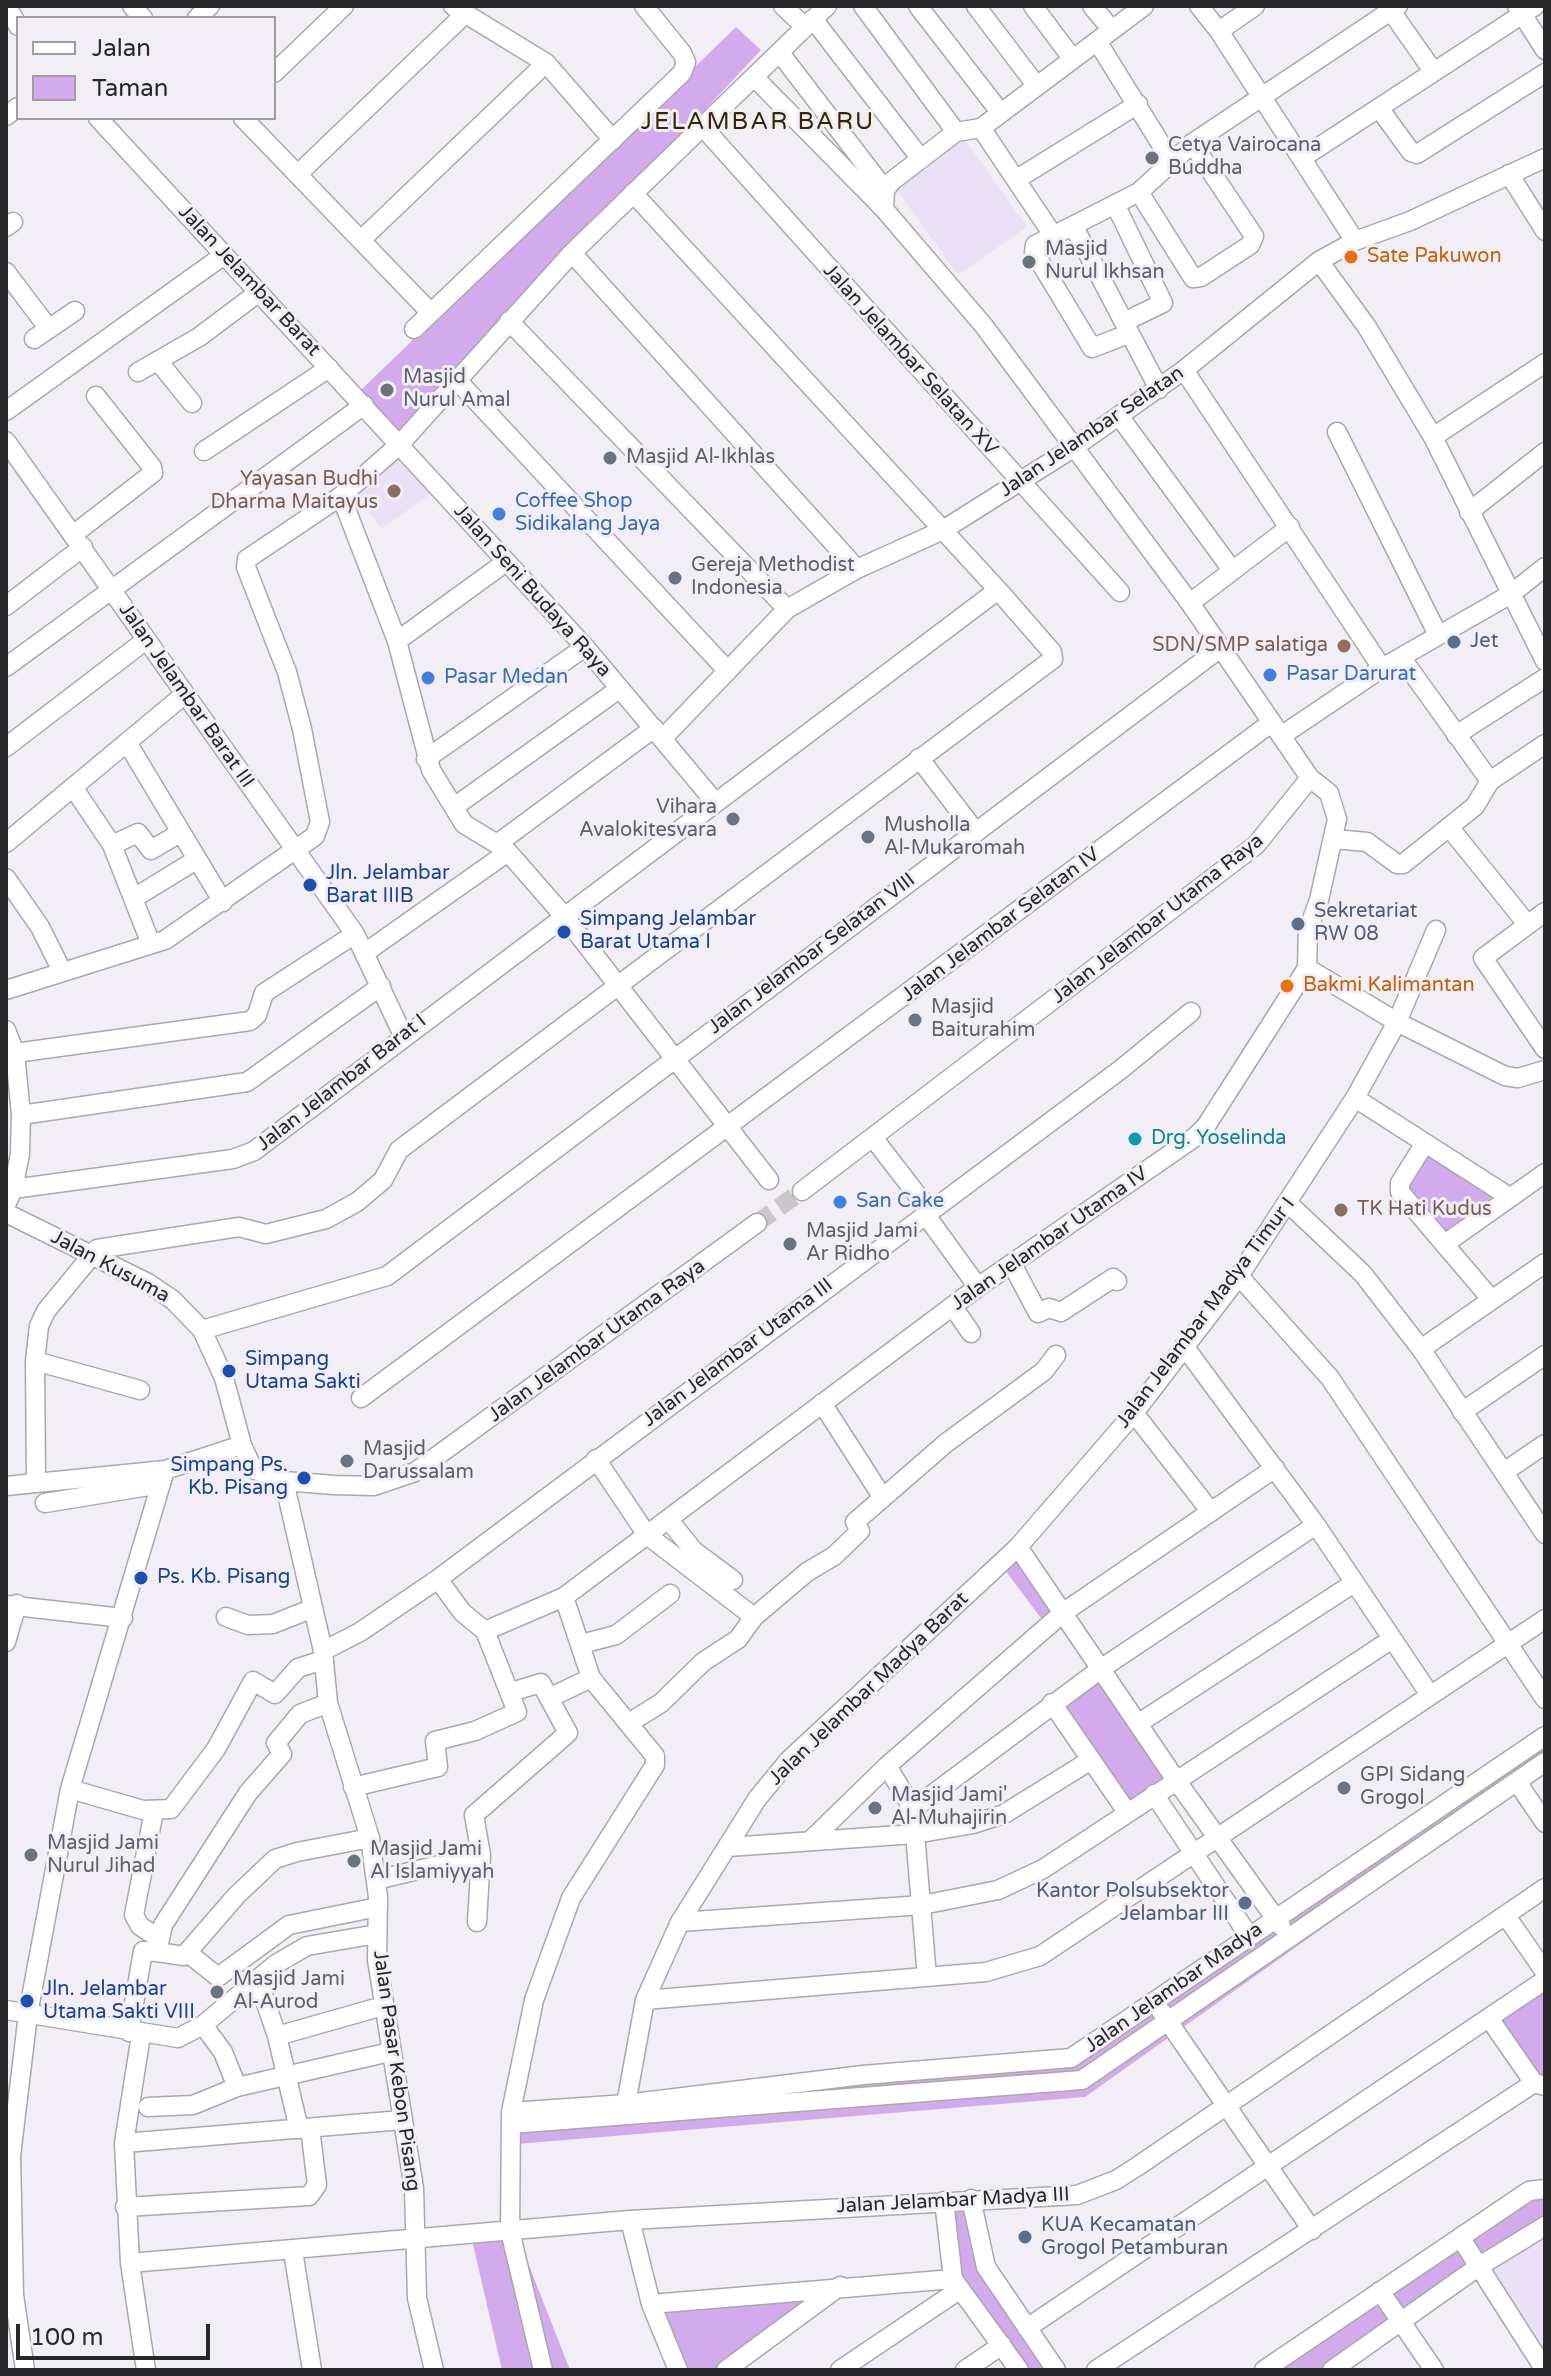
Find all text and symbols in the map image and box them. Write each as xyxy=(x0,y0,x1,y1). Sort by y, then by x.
legend xyxy=(16,16,276,120)
text: Jalan xyxy=(92,34,151,63)
text: Taman xyxy=(92,74,168,103)
district label: JELAMBAR BARU xyxy=(641,109,875,137)
place label: Cetya Vairocana Buddha xyxy=(1168,134,1321,181)
marker: Cetya Vairocana Buddha xyxy=(1143,149,1161,167)
street label: Jalan Jelambar Barat xyxy=(173,201,325,361)
place label: Masjid Nurul Ikhsan xyxy=(1045,238,1165,285)
place label: Sate Pakuwon xyxy=(1367,245,1502,269)
marker: Sate Pakuwon xyxy=(1342,248,1360,266)
marker: Masjid Nurul Ikhsan xyxy=(1020,253,1038,271)
street label: Jalan Jelambar Selatan XV xyxy=(817,259,1003,461)
street label: Jalan Jelambar Selatan xyxy=(995,361,1189,503)
place label: Masjid Nurul Amal xyxy=(403,366,510,413)
marker: Masjid Nurul Amal xyxy=(378,381,396,399)
place label: Masjid Al-Ikhlas xyxy=(626,446,775,470)
marker: Masjid Al-Ikhlas xyxy=(601,449,619,467)
place label: Yayasan Budhi Dharma Maitayus xyxy=(211,468,378,515)
marker: Yayasan Budhi Dharma Maitayus xyxy=(385,482,403,500)
place label: Coffee Shop Sidikalang Jaya xyxy=(515,490,660,537)
street label: Jalan Seni Budaya Raya xyxy=(448,500,616,682)
marker: Coffee Shop Sidikalang Jaya xyxy=(490,505,508,523)
place label: Gereja Methodist Indonesia xyxy=(691,554,855,601)
marker: Gereja Methodist Indonesia xyxy=(666,569,684,587)
street label: Jalan Jelambar Barat III xyxy=(113,599,259,793)
place label: Jet xyxy=(1470,630,1498,654)
marker: Jet xyxy=(1445,633,1463,651)
place label: SDN/SMP salatiga xyxy=(1152,634,1328,658)
marker: SDN/SMP salatiga xyxy=(1335,637,1353,655)
place label: Pasar Darurat xyxy=(1286,663,1416,687)
place label: Pasar Medan xyxy=(444,666,568,690)
marker: Pasar Darurat xyxy=(1261,666,1279,684)
marker: Pasar Medan xyxy=(419,669,437,687)
place label: Vihara Avalokitesvara xyxy=(579,796,717,843)
marker: Vihara Avalokitesvara xyxy=(724,810,742,828)
place label: Musholla Al-Mukaromah xyxy=(884,814,1025,861)
marker: Musholla Al-Mukaromah xyxy=(859,828,877,846)
street label: Jalan Jelambar Utama Raya xyxy=(1047,829,1269,1009)
street label: Jalan Jelambar Selatan IV xyxy=(897,843,1105,1007)
place label: Jln. Jelambar Barat IIIB xyxy=(326,862,450,909)
street label: Jalan Jelambar Selatan VIII xyxy=(704,868,920,1040)
marker: Jln. Jelambar Barat IIIB xyxy=(301,876,319,894)
place label: Sekretariat RW 08 xyxy=(1314,900,1417,947)
place label: Simpang Jelambar Barat Utama I xyxy=(580,908,756,955)
marker: Sekretariat RW 08 xyxy=(1289,915,1307,933)
marker: Simpang Jelambar Barat Utama I xyxy=(555,923,573,941)
place label: Bakmi Kalimantan xyxy=(1303,974,1475,998)
marker: Bakmi Kalimantan xyxy=(1278,977,1296,995)
place label: Masjid Baiturahim xyxy=(931,996,1035,1043)
street label: Jalan Jelambar Barat I xyxy=(253,1009,431,1157)
marker: Masjid Baiturahim xyxy=(906,1011,924,1029)
place label: Drg. Yoselinda xyxy=(1151,1127,1287,1151)
marker: Drg. Yoselinda xyxy=(1126,1130,1144,1148)
street label: Jalan Jelambar Utama IV xyxy=(947,1162,1153,1316)
place label: San Cake xyxy=(856,1190,944,1214)
marker: San Cake xyxy=(831,1193,849,1211)
street label: Jalan Jelambar Madya Timur I xyxy=(1111,1193,1301,1433)
place label: TK Hati Kudus xyxy=(1357,1198,1492,1222)
marker: TK Hati Kudus xyxy=(1332,1201,1350,1219)
place label: Masjid Jami Ar Ridho xyxy=(806,1220,918,1267)
street label: Jalan Kusuma xyxy=(46,1226,174,1308)
marker: Masjid Jami Ar Ridho xyxy=(781,1235,799,1253)
street label: Jalan Jelambar Utama Raya xyxy=(484,1254,710,1428)
street label: Jalan Jelambar Utama III xyxy=(638,1274,838,1432)
place label: Simpang Utama Sakti xyxy=(245,1348,361,1395)
marker: Simpang Utama Sakti xyxy=(220,1362,238,1380)
place label: Masjid Darussalam xyxy=(363,1438,474,1485)
marker: Masjid Darussalam xyxy=(338,1452,356,1470)
place label: Simpang Ps. Kb. Pisang xyxy=(171,1454,288,1501)
marker: Simpang Ps. Kb. Pisang xyxy=(295,1469,313,1487)
place label: Ps. Kb. Pisang xyxy=(157,1566,290,1590)
marker: Ps. Kb. Pisang xyxy=(132,1569,150,1587)
street label: Jalan Jelambar Madya Barat xyxy=(764,1587,974,1791)
place label: GPI Sidang Grogol xyxy=(1360,1764,1465,1811)
marker: GPI Sidang Grogol xyxy=(1335,1779,1353,1797)
place label: Masjid Jami' Al-Muhajirin xyxy=(891,1784,1007,1831)
marker: Masjid Jami' Al-Muhajirin xyxy=(866,1799,884,1817)
place label: Masjid Jami Nurul Jihad xyxy=(47,1832,159,1879)
place label: Masjid Jami Al Islamiyyah xyxy=(370,1838,494,1885)
marker: Masjid Jami Nurul Jihad xyxy=(22,1846,40,1864)
marker: Masjid Jami Al Islamiyyah xyxy=(345,1852,363,1870)
place label: Kantor Polsubsektor Jelambar III xyxy=(1036,1880,1229,1927)
marker: Kantor Polsubsektor Jelambar III xyxy=(1236,1894,1254,1912)
street label: Jalan Jelambar Madya xyxy=(1081,1918,1267,2058)
street label: Jalan Pasar Kebon Pisang xyxy=(367,1949,425,2193)
place label: Masjid Jami Al-Aurod xyxy=(233,1968,345,2015)
place label: Jln. Jelambar Utama Sakti VIII xyxy=(43,1978,195,2025)
marker: Masjid Jami Al-Aurod xyxy=(208,1983,226,2001)
marker: Jln. Jelambar Utama Sakti VIII xyxy=(18,1992,36,2010)
street label: Jalan Jelambar Madya III xyxy=(836,2183,1070,2219)
place label: KUA Kecamatan Grogol Petamburan xyxy=(1041,2214,1228,2261)
marker: KUA Kecamatan Grogol Petamburan xyxy=(1016,2228,1034,2246)
scale bar xyxy=(20,2308,214,2358)
text: 100 m xyxy=(30,2323,104,2352)

